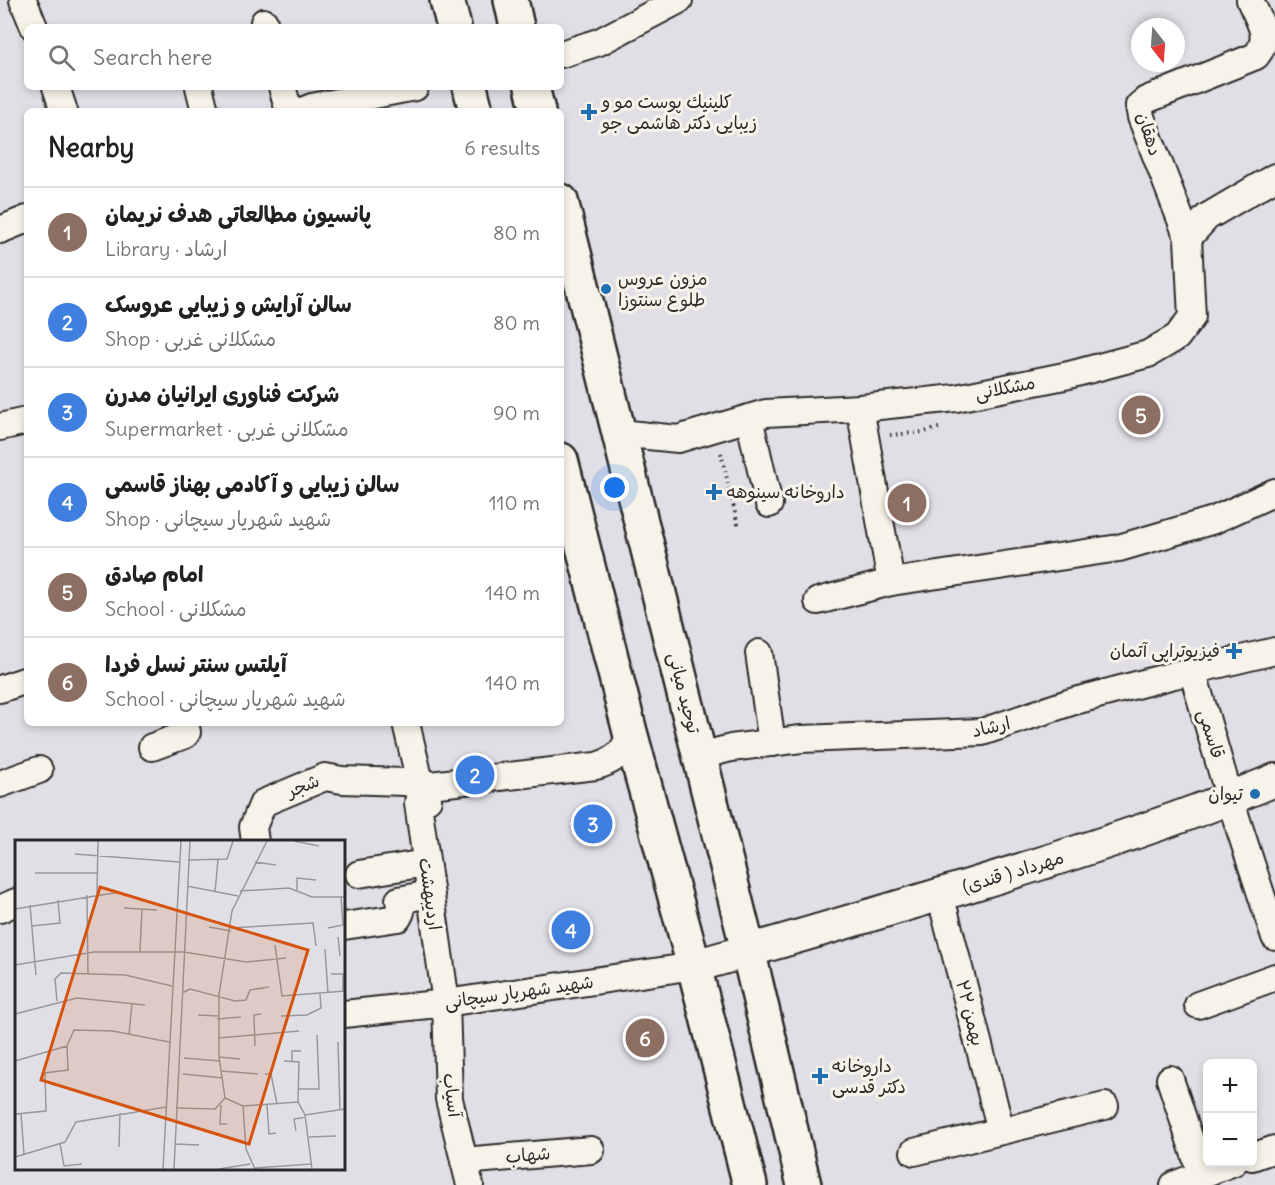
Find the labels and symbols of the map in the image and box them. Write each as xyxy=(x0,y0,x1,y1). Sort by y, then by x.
north arrow xyxy=(1131,18,1185,72)
place label: كلينيك پوست مو و زيبايى دکتر هاشمی جو xyxy=(600,90,757,134)
marker: كلينيك پوست مو و زيبايى دکتر هاشمی جو xyxy=(580,103,598,121)
street label: دهقان xyxy=(1132,109,1167,159)
place label: مزون عروس طلوع سنتوزا xyxy=(618,267,707,312)
marker: مزون عروس طلوع سنتوزا xyxy=(599,282,613,296)
street label: مشکلانی xyxy=(973,370,1037,405)
pin: 5 xyxy=(1122,392,1160,438)
your location xyxy=(600,473,629,502)
place label: داروخانه سینوهه xyxy=(726,480,845,503)
pin: 1 xyxy=(888,480,926,526)
marker: داروخانه سینوهه xyxy=(707,485,721,499)
place label: فیزیوتراپی آتمان xyxy=(1110,639,1220,663)
marker: فیزیوتراپی آتمان xyxy=(1225,642,1243,660)
street label: توحید میانی xyxy=(663,650,706,737)
street label: قاسمی xyxy=(1193,707,1230,761)
street label: ارشاد xyxy=(969,711,1012,742)
pin: 2 xyxy=(456,752,494,798)
street label: شجر xyxy=(281,769,323,803)
place label: تیوان xyxy=(1208,782,1244,805)
marker: تیوان xyxy=(1248,787,1262,801)
pin: 3 xyxy=(574,802,612,846)
inset map xyxy=(15,840,345,1170)
street label: مهرداد ( قندی) xyxy=(959,845,1066,898)
street label: اردیبهشت xyxy=(414,856,447,932)
pin: 4 xyxy=(552,908,590,952)
street label: شهید شهریار سیچانی xyxy=(443,970,595,1014)
street label: ۲۲ بهمن xyxy=(951,977,990,1048)
pin: 6 xyxy=(626,1016,664,1060)
place label: داروخانه دکتر قدسی xyxy=(832,1054,906,1098)
marker: داروخانه دکتر قدسی xyxy=(813,1069,827,1083)
street label: آسیاب xyxy=(438,1071,467,1120)
street label: شهاب xyxy=(505,1141,551,1168)

